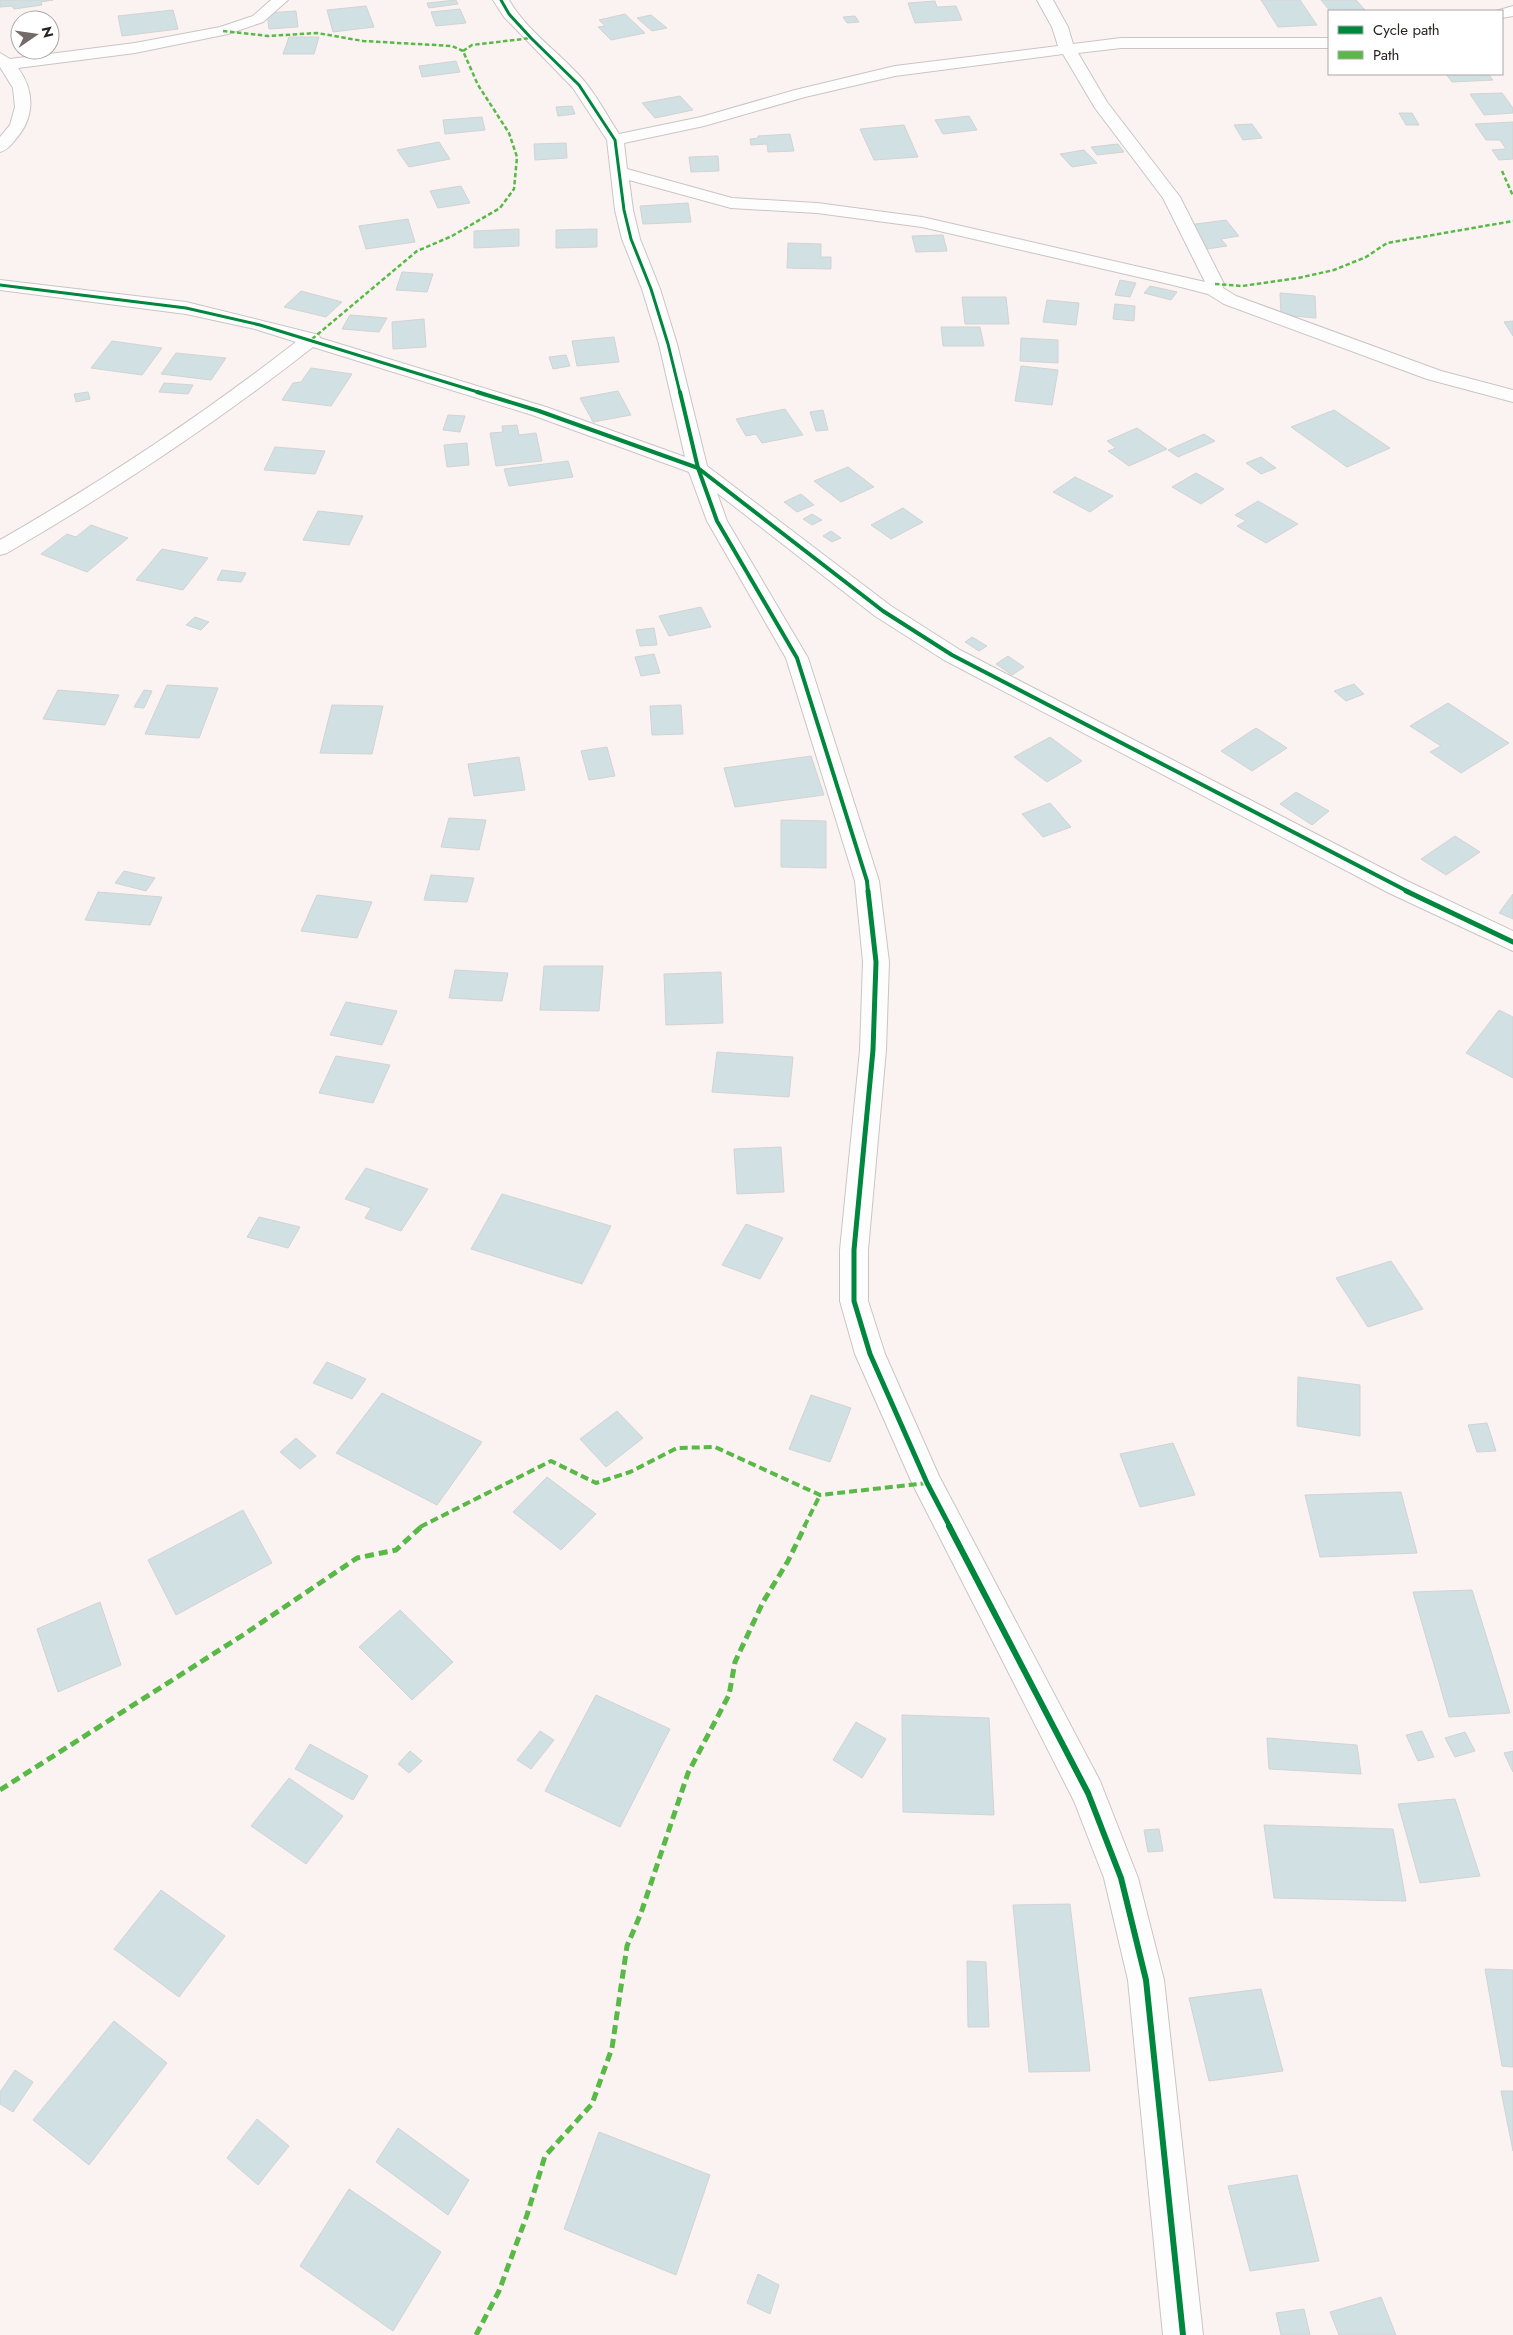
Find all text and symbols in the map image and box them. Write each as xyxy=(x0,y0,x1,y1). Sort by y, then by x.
north arrow xyxy=(10,10,60,60)
legend xyxy=(1328,10,1503,75)
text: Cycle path xyxy=(1373,19,1440,41)
text: N xyxy=(37,24,59,40)
text: Path xyxy=(1373,44,1399,66)

